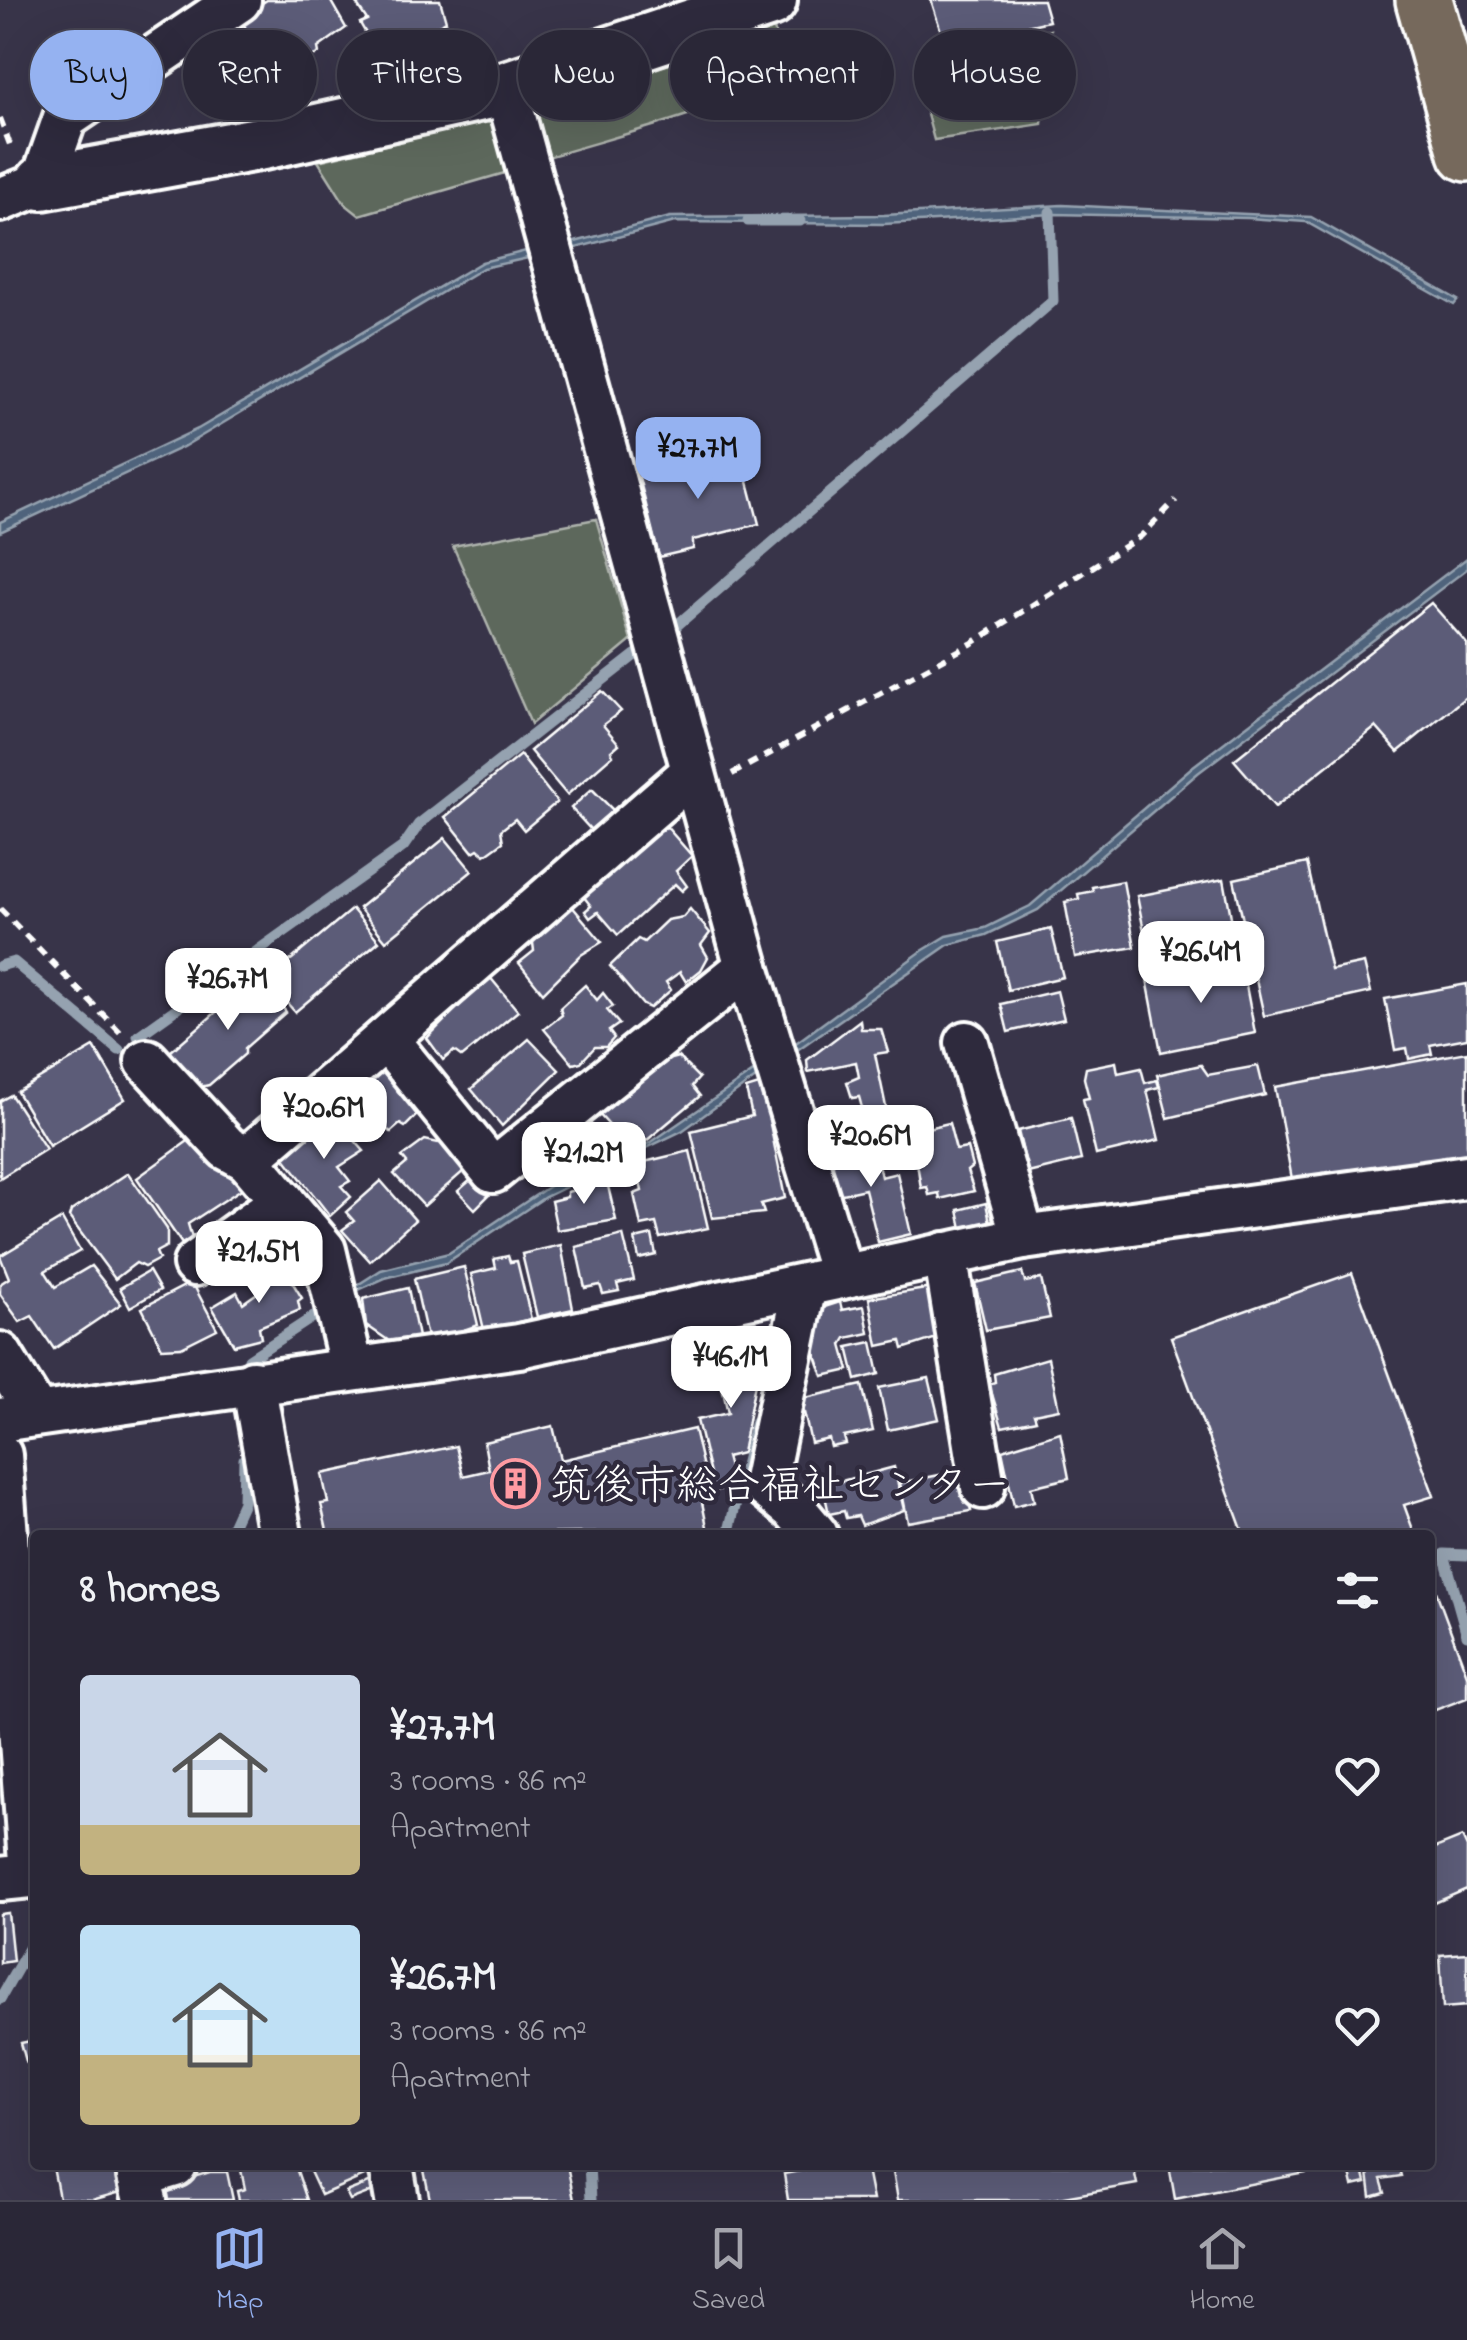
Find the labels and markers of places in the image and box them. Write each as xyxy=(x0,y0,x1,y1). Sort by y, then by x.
pin: ¥27.7M xyxy=(617,417,779,502)
pin: ¥26.4M xyxy=(1120,921,1282,1006)
pin: ¥26.7M xyxy=(147,948,309,1033)
pin: ¥20.6M xyxy=(243,1077,405,1162)
pin: ¥20.6M xyxy=(790,1105,952,1190)
pin: ¥21.2M xyxy=(503,1122,665,1207)
pin: ¥21.5M xyxy=(178,1221,340,1306)
pin: ¥46.1M xyxy=(650,1326,812,1411)
building icon: 筑後市総合福祉センター xyxy=(489,1457,541,1509)
place label: 筑後市総合福祉センター xyxy=(550,1457,1010,1518)

